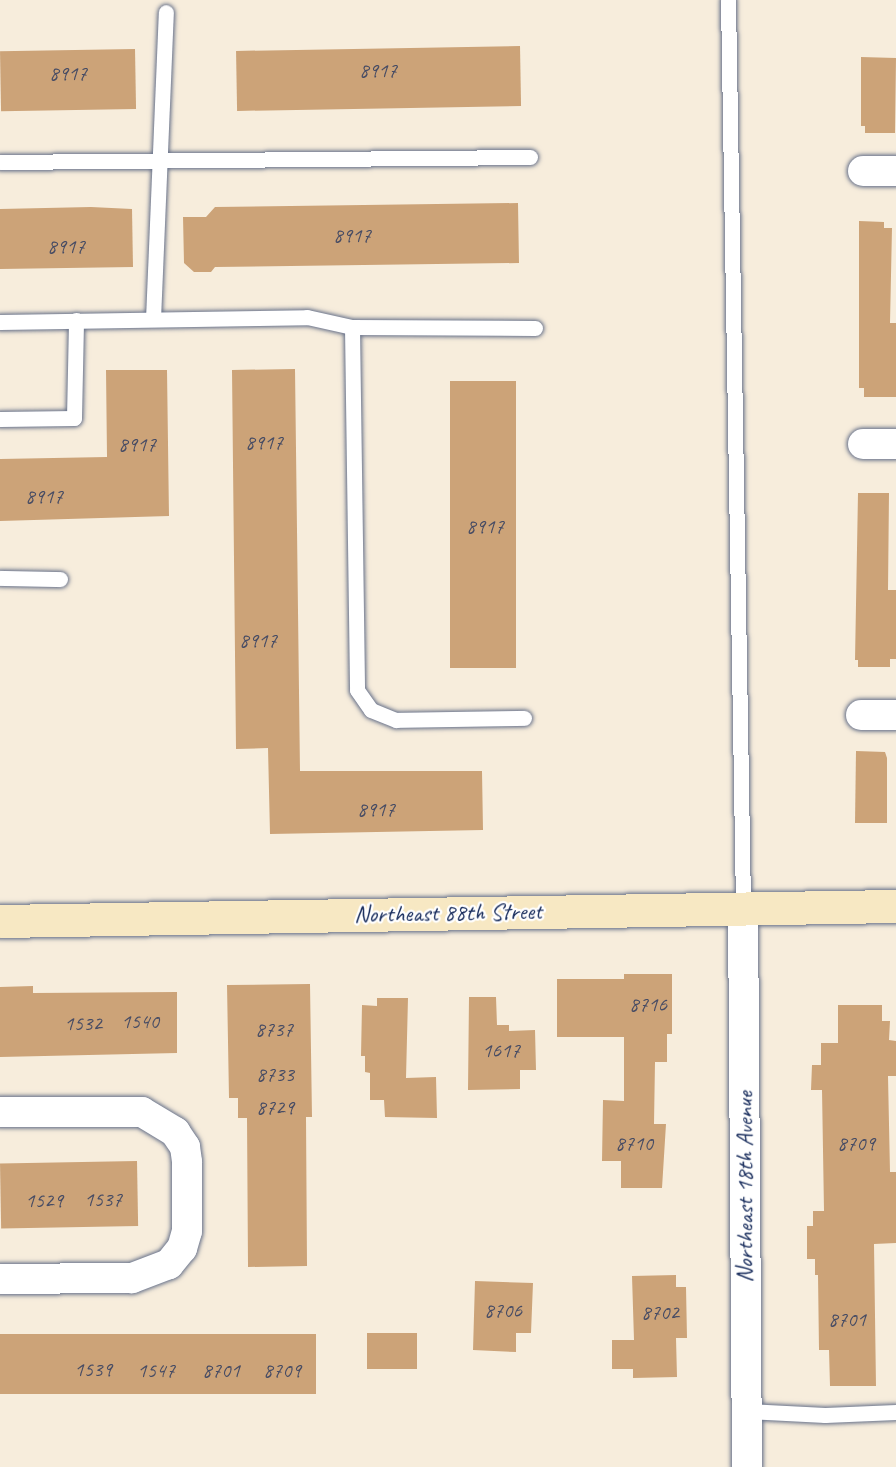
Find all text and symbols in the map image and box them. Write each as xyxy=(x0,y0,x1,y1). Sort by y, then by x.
house number: 8917 xyxy=(359,57,397,83)
house number: 8917 xyxy=(49,60,87,86)
house number: 8917 xyxy=(333,222,371,248)
house number: 8917 xyxy=(47,233,85,259)
house number: 8917 xyxy=(245,429,283,455)
house number: 8917 xyxy=(118,431,156,457)
house number: 8917 xyxy=(25,483,63,509)
house number: 8917 xyxy=(466,513,504,539)
house number: 8917 xyxy=(239,627,277,653)
house number: 8917 xyxy=(357,796,395,822)
street label: Northeast 88th Street xyxy=(354,897,542,929)
house number: 8716 xyxy=(629,991,667,1017)
house number: 1540 xyxy=(121,1008,159,1034)
house number: 1532 xyxy=(64,1010,102,1036)
house number: 8737 xyxy=(255,1016,293,1042)
house number: 1617 xyxy=(482,1037,520,1063)
house number: 8733 xyxy=(256,1061,294,1087)
street label: Northeast 18th Avenue xyxy=(731,1091,759,1283)
house number: 8729 xyxy=(256,1094,294,1120)
house number: 8710 xyxy=(615,1130,653,1156)
house number: 8709 xyxy=(837,1130,875,1156)
house number: 1537 xyxy=(84,1186,122,1212)
house number: 1529 xyxy=(25,1187,63,1213)
house number: 8706 xyxy=(484,1297,522,1323)
house number: 8702 xyxy=(641,1299,679,1325)
house number: 8701 xyxy=(828,1306,866,1332)
house number: 1539 xyxy=(74,1356,112,1382)
house number: 1547 xyxy=(137,1357,175,1383)
house number: 8701 xyxy=(202,1357,240,1383)
house number: 8709 xyxy=(263,1357,301,1383)

